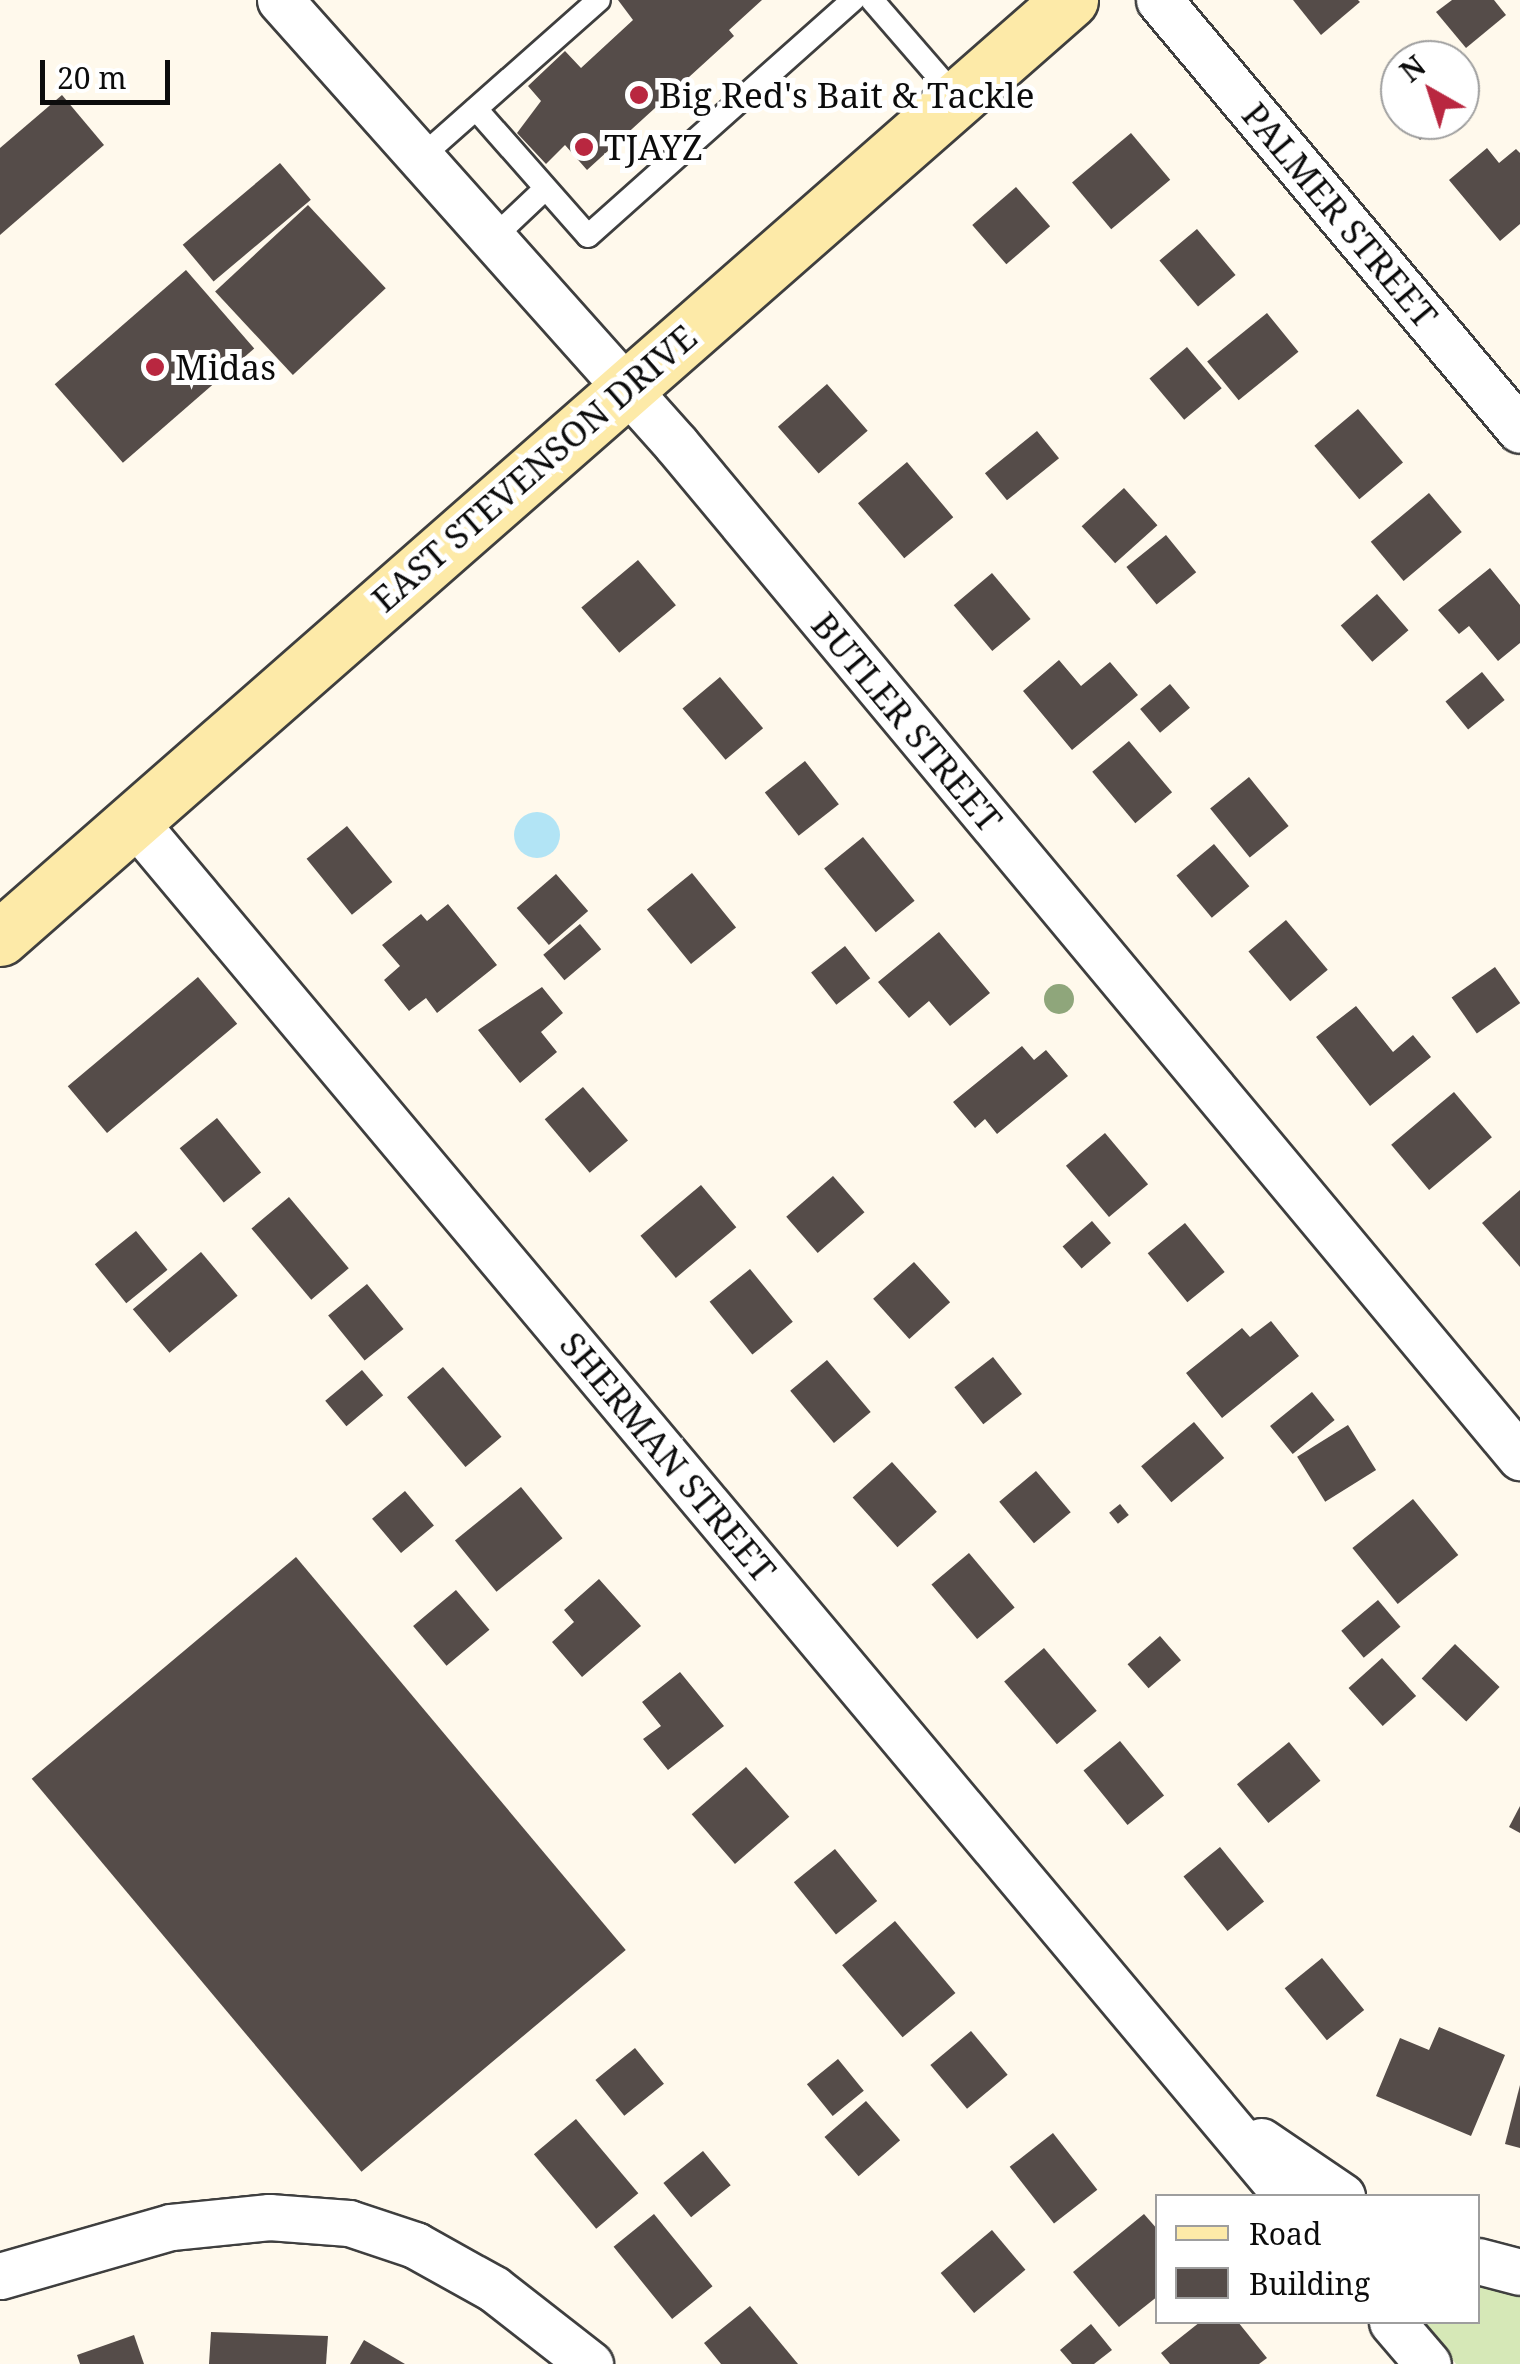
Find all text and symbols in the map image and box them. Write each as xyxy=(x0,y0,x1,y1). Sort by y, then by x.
scale bar xyxy=(45,40,175,102)
north arrow xyxy=(1380,40,1480,140)
text: N xyxy=(1392,47,1433,90)
text: 20 m xyxy=(57,57,127,98)
place label: Big Red's Bait & Tackle xyxy=(659,74,1034,116)
marker: Big Red's Bait & Tackle xyxy=(628,84,650,106)
street label: PALMER STREET xyxy=(1234,94,1446,336)
place label: TJAYZ xyxy=(604,126,703,168)
marker: TJAYZ xyxy=(573,136,595,158)
street label: EAST STEVENSON DRIVE xyxy=(363,316,705,620)
place label: Midas xyxy=(175,346,276,388)
marker: Midas xyxy=(144,356,166,378)
street label: BUTLER STREET xyxy=(803,604,1011,840)
street label: SHERMAN STREET xyxy=(551,1324,785,1590)
legend xyxy=(1155,2194,1480,2324)
text: Road xyxy=(1249,2213,1321,2254)
text: Building xyxy=(1249,2263,1370,2304)

